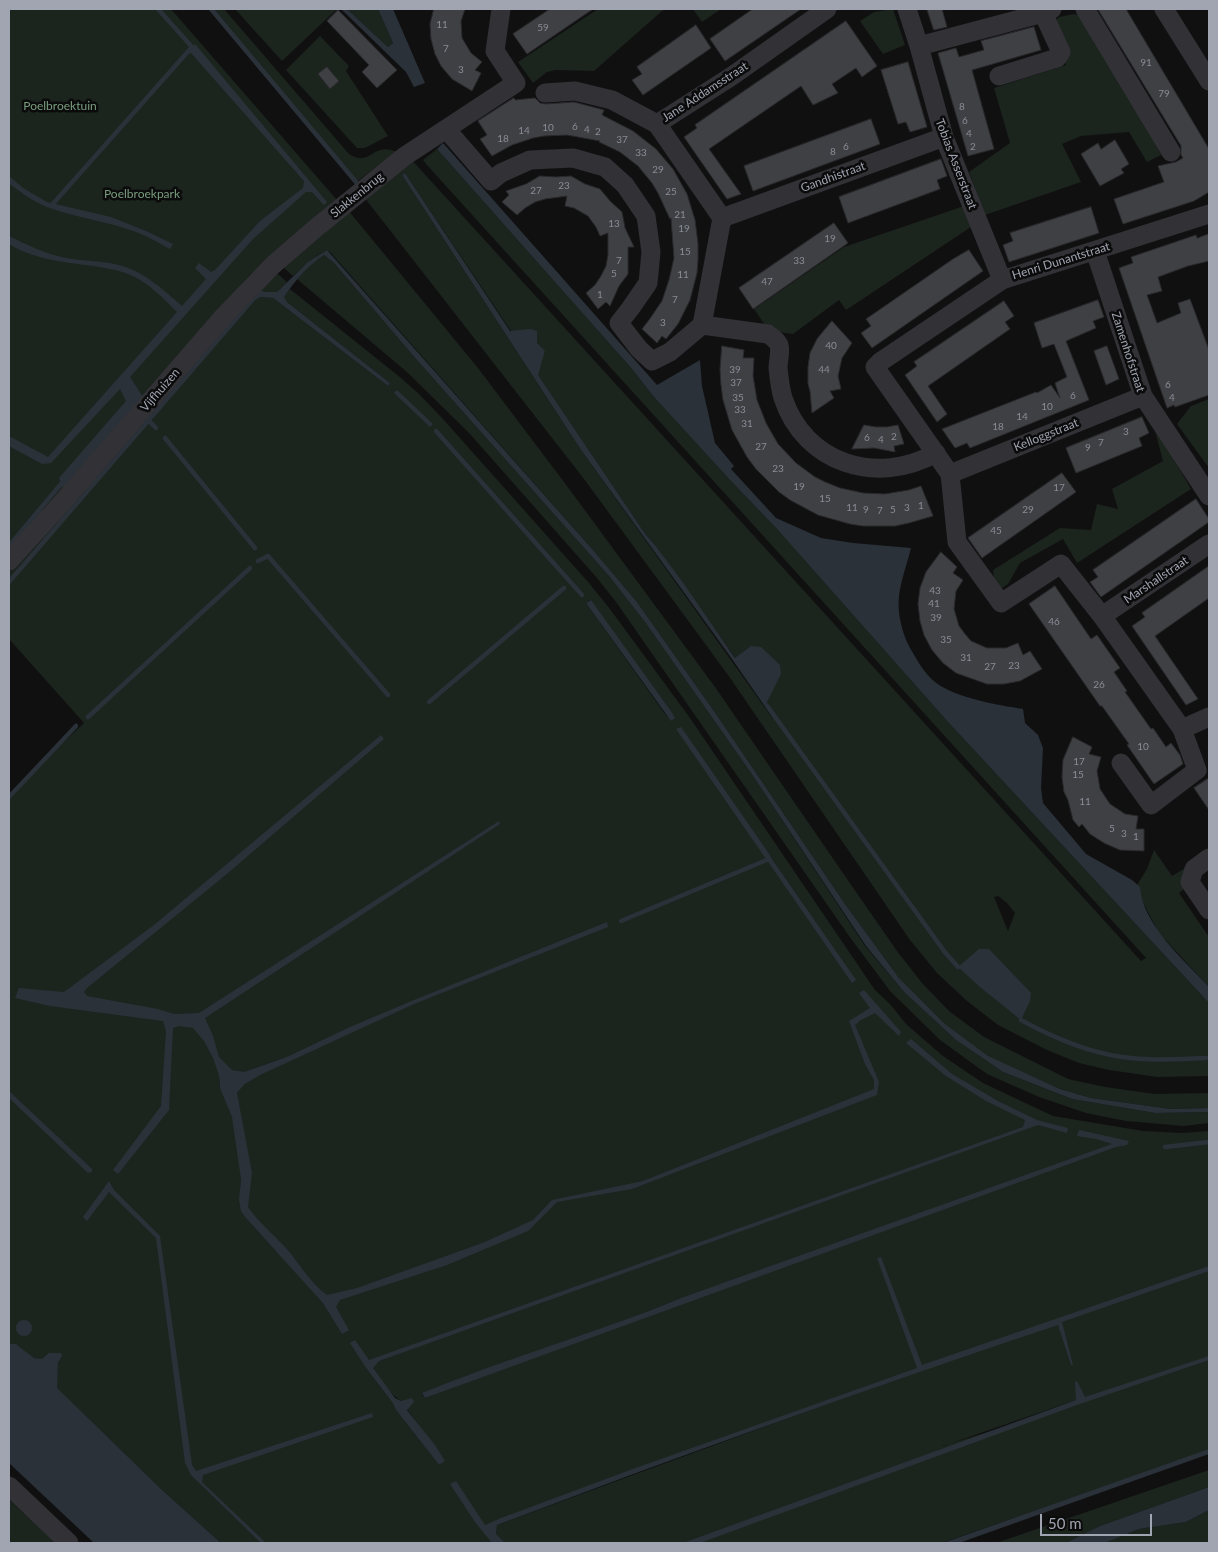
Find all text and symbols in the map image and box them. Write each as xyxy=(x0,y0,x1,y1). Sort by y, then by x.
house number: 11 xyxy=(436,19,448,31)
house number: 59 xyxy=(537,22,549,34)
house number: 7 xyxy=(443,43,449,55)
house number: 91 xyxy=(1140,57,1152,69)
street label: Jane Addamsstraat xyxy=(659,59,751,125)
house number: 3 xyxy=(458,64,464,76)
house number: 79 xyxy=(1158,88,1170,100)
park label: Poelbroektuin xyxy=(23,99,97,113)
house number: 8 xyxy=(959,101,965,113)
house number: 6 xyxy=(962,115,968,127)
street label: Tobias Asserstraat xyxy=(932,117,980,211)
house number: 6 xyxy=(572,121,578,133)
house number: 10 xyxy=(542,122,554,134)
house number: 4 xyxy=(584,124,590,136)
house number: 14 xyxy=(518,125,530,137)
house number: 2 xyxy=(595,126,601,138)
house number: 4 xyxy=(966,128,972,140)
house number: 18 xyxy=(497,133,509,145)
house number: 37 xyxy=(616,134,628,146)
house number: 6 xyxy=(843,141,849,153)
house number: 2 xyxy=(970,141,976,153)
house number: 8 xyxy=(830,146,836,158)
house number: 33 xyxy=(635,147,647,159)
street label: Gandhistraat xyxy=(799,159,867,195)
house number: 29 xyxy=(652,164,664,176)
street label: Slakkenbrug xyxy=(328,169,386,221)
house number: 23 xyxy=(558,180,570,192)
house number: 27 xyxy=(530,185,542,197)
house number: 25 xyxy=(665,186,677,198)
park label: Poelbroekpark xyxy=(104,187,180,201)
house number: 21 xyxy=(674,209,686,221)
house number: 13 xyxy=(608,218,620,230)
house number: 19 xyxy=(678,223,690,235)
house number: 19 xyxy=(824,233,836,245)
street label: Henri Dunantstraat xyxy=(1010,239,1112,283)
house number: 15 xyxy=(679,246,691,258)
house number: 7 xyxy=(616,255,622,267)
house number: 33 xyxy=(793,255,805,267)
house number: 5 xyxy=(611,268,617,280)
house number: 11 xyxy=(677,269,689,281)
house number: 47 xyxy=(761,276,773,288)
house number: 1 xyxy=(597,289,603,301)
house number: 7 xyxy=(672,294,678,306)
street label: Zamenhofstraat xyxy=(1108,310,1148,394)
house number: 3 xyxy=(660,317,666,329)
house number: 40 xyxy=(825,340,837,352)
house number: 39 xyxy=(729,364,741,376)
house number: 44 xyxy=(818,364,830,376)
street label: Vijfhuizen xyxy=(137,365,183,415)
house number: 37 xyxy=(730,377,742,389)
house number: 6 xyxy=(1165,379,1171,391)
house number: 6 xyxy=(1070,390,1076,402)
house number: 35 xyxy=(732,392,744,404)
house number: 4 xyxy=(1169,392,1175,404)
house number: 10 xyxy=(1041,401,1053,413)
house number: 33 xyxy=(734,404,746,416)
house number: 14 xyxy=(1016,411,1028,423)
street label: Kelloggstraat xyxy=(1011,415,1081,455)
house number: 31 xyxy=(741,418,753,430)
house number: 18 xyxy=(992,421,1004,433)
house number: 3 xyxy=(1123,426,1129,438)
house number: 2 xyxy=(891,431,897,443)
house number: 6 xyxy=(864,432,870,444)
house number: 4 xyxy=(878,434,884,446)
house number: 7 xyxy=(1098,437,1104,449)
house number: 27 xyxy=(755,441,767,453)
house number: 9 xyxy=(1085,442,1091,454)
house number: 23 xyxy=(772,463,784,475)
house number: 19 xyxy=(793,481,805,493)
house number: 17 xyxy=(1053,482,1065,494)
house number: 15 xyxy=(819,493,831,505)
house number: 1 xyxy=(918,500,924,512)
house number: 11 xyxy=(846,502,858,514)
house number: 3 xyxy=(904,502,910,514)
house number: 9 xyxy=(863,504,869,516)
house number: 5 xyxy=(890,504,896,516)
house number: 29 xyxy=(1022,504,1034,516)
house number: 7 xyxy=(877,505,883,517)
house number: 45 xyxy=(990,525,1002,537)
street label: Marshallstraat xyxy=(1121,553,1191,607)
house number: 43 xyxy=(929,585,941,597)
house number: 41 xyxy=(928,598,940,610)
house number: 39 xyxy=(930,612,942,624)
house number: 46 xyxy=(1048,616,1060,628)
house number: 35 xyxy=(940,634,952,646)
house number: 31 xyxy=(960,652,972,664)
house number: 23 xyxy=(1008,660,1020,672)
house number: 27 xyxy=(984,661,996,673)
house number: 26 xyxy=(1093,679,1105,691)
house number: 10 xyxy=(1137,741,1149,753)
house number: 17 xyxy=(1073,756,1085,768)
house number: 15 xyxy=(1072,769,1084,781)
house number: 11 xyxy=(1079,796,1091,808)
house number: 5 xyxy=(1109,823,1115,835)
house number: 3 xyxy=(1121,828,1127,840)
house number: 1 xyxy=(1133,831,1139,843)
scale bar xyxy=(1043,1504,1156,1536)
text: 50 m xyxy=(1048,1514,1082,1532)

